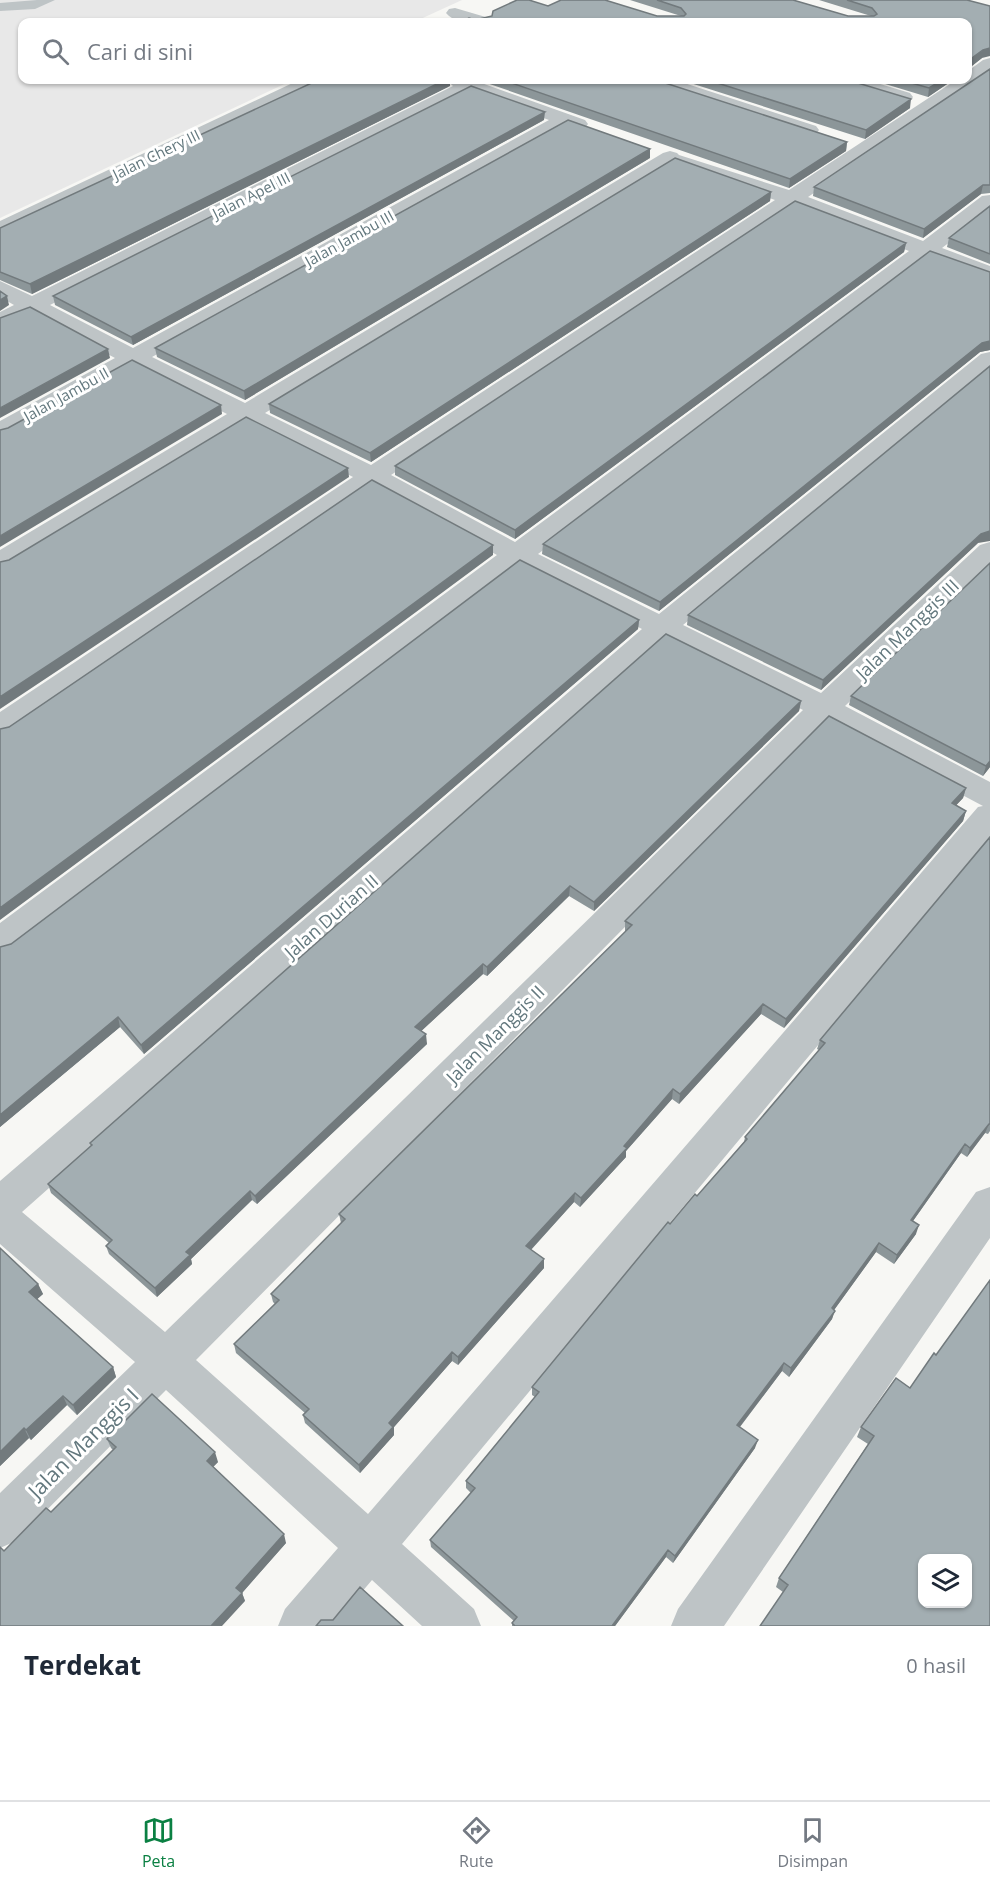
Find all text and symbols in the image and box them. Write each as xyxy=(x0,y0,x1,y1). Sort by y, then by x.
search box xyxy=(18,18,972,84)
icon: search xyxy=(39,35,72,68)
text: Cari di sini xyxy=(87,36,193,66)
street label: Jalan Chery III xyxy=(107,124,203,185)
street label: Jalan Apel III xyxy=(207,167,293,224)
street label: Jalan Jambu III xyxy=(299,205,397,272)
street label: Jalan Jambu II xyxy=(18,362,112,427)
street label: Jalan Manggis III xyxy=(849,574,964,686)
street label: Jalan Durian II xyxy=(278,869,383,965)
street label: Jalan Manggis II xyxy=(439,980,549,1090)
street label: Jalan Manggis I xyxy=(20,1382,144,1506)
map controls xyxy=(918,1554,972,1608)
button: layers xyxy=(918,1554,972,1608)
text: Terdekat xyxy=(24,1647,141,1683)
text: 0 hasil xyxy=(906,1652,966,1679)
tab: Peta xyxy=(142,1814,175,1872)
tab: Rute xyxy=(459,1814,493,1872)
tab: Disimpan xyxy=(777,1814,848,1872)

